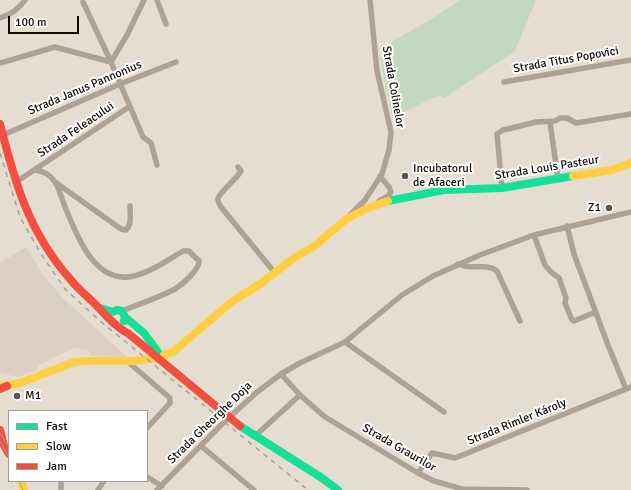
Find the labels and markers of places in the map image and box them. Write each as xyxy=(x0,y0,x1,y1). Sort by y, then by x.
place label: Incubatorul de Afaceri xyxy=(413,162,472,190)
marker: Incubatorul de Afaceri xyxy=(400,171,410,181)
place label: Z1 xyxy=(588,201,601,215)
marker: Z1 xyxy=(604,203,614,213)
place label: M1 xyxy=(25,389,41,403)
marker: M1 xyxy=(12,391,22,401)

